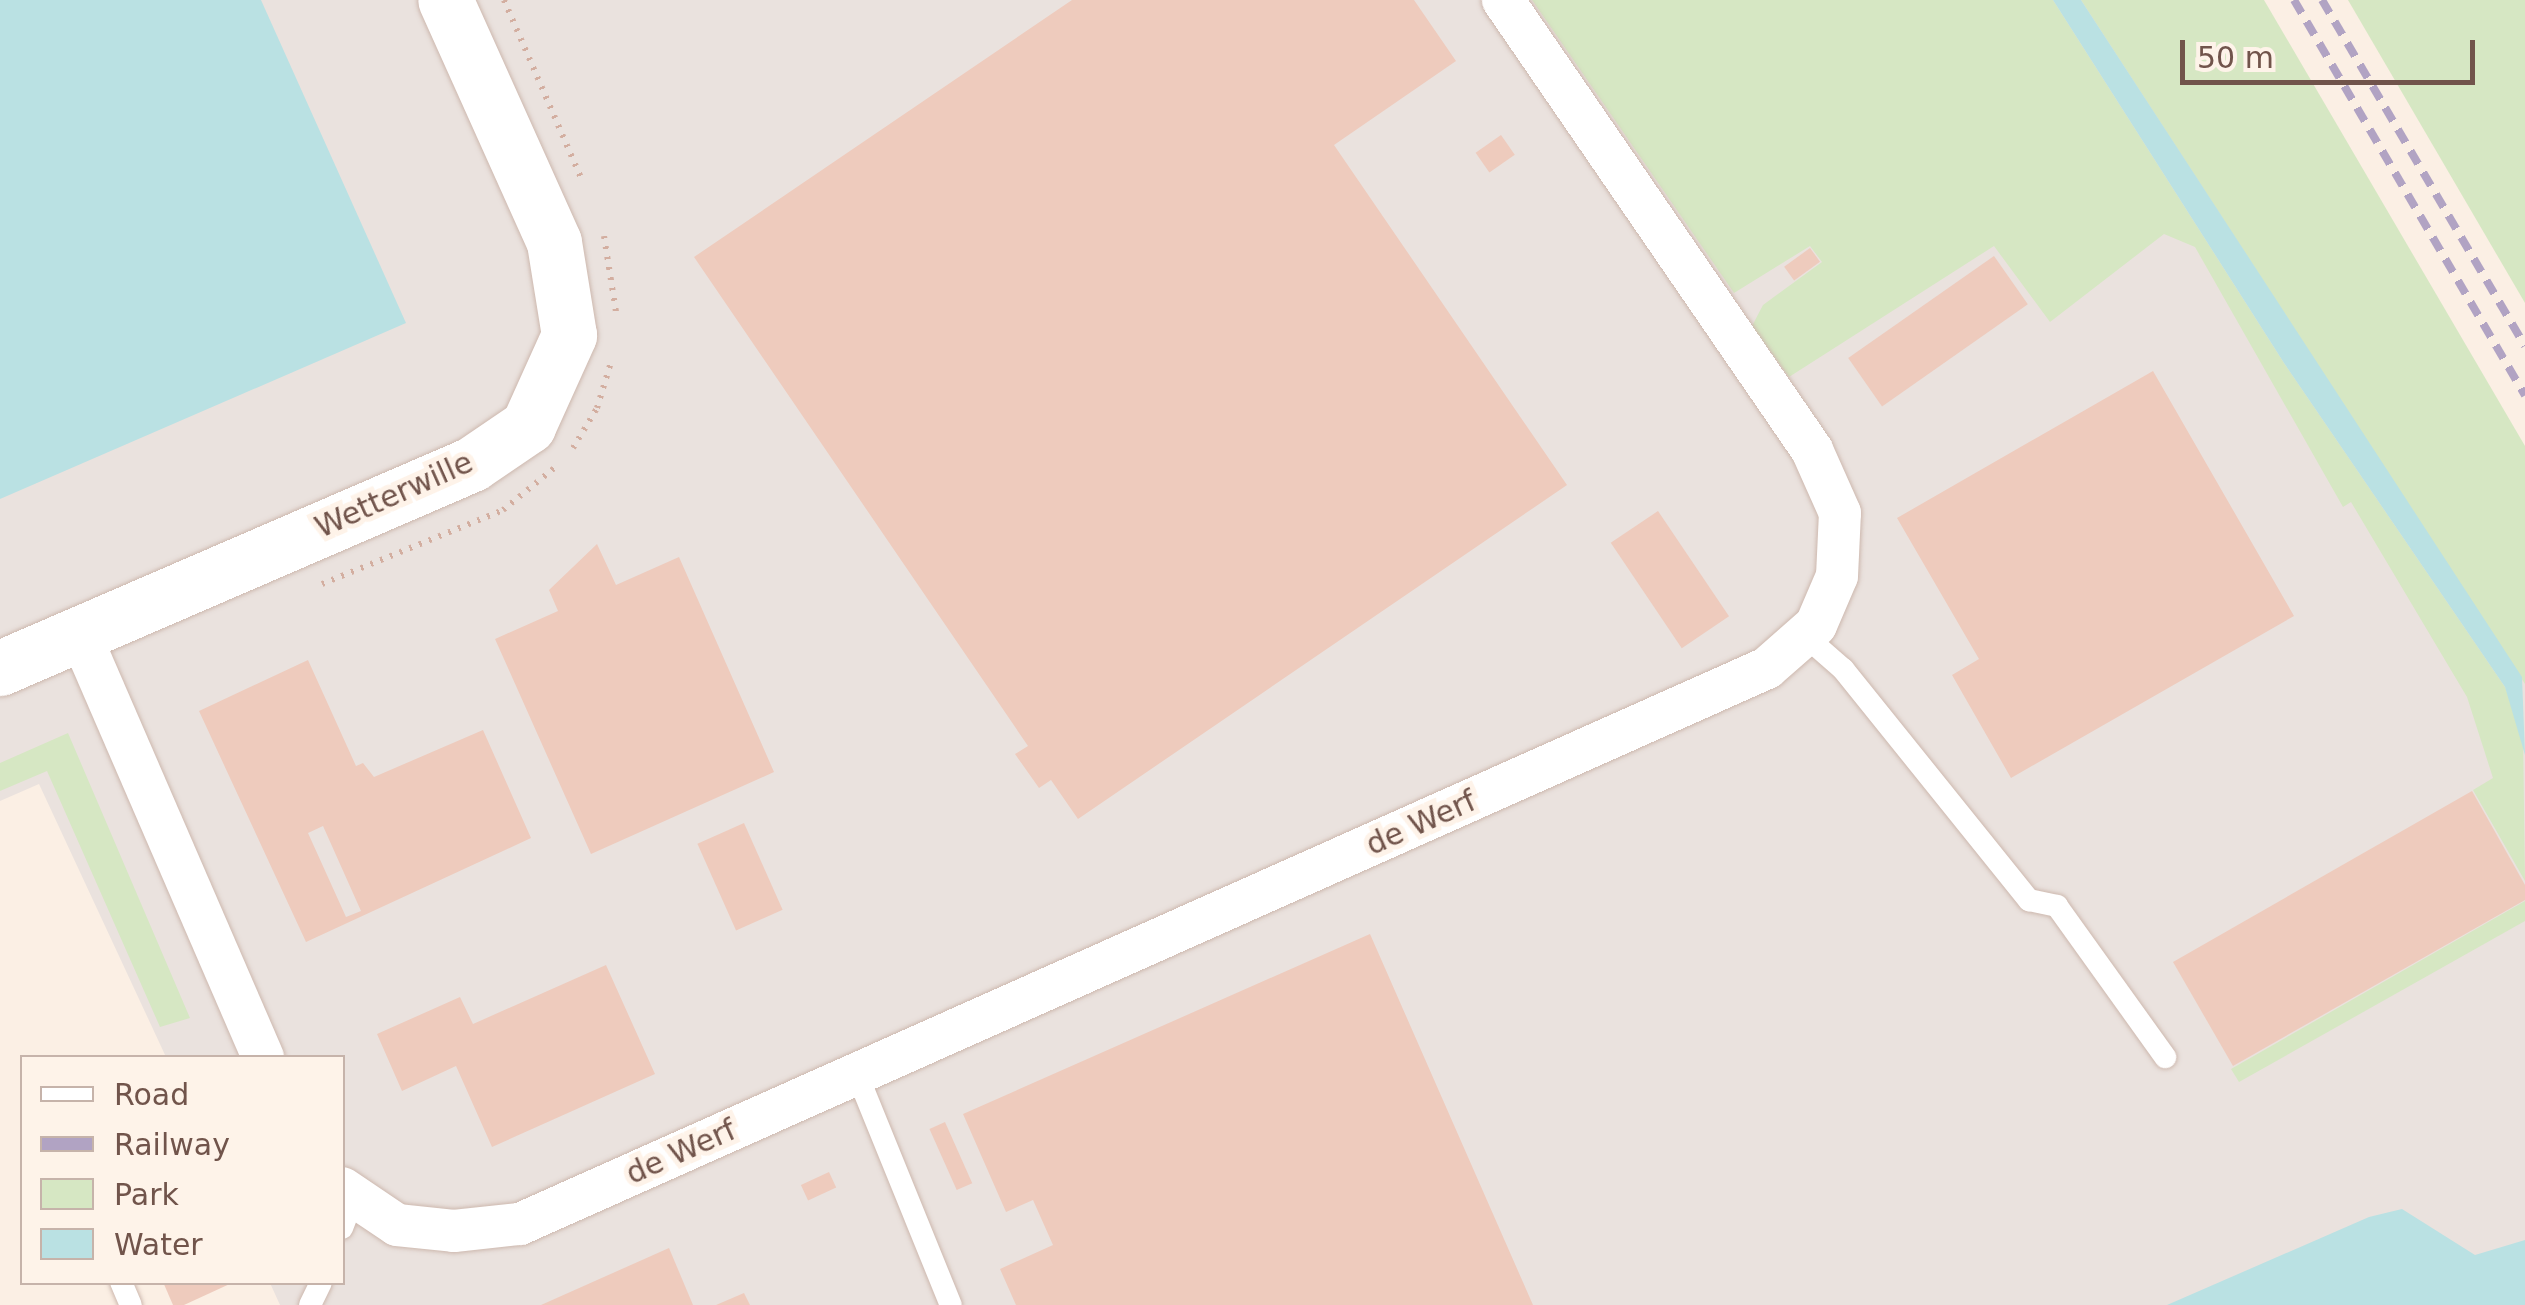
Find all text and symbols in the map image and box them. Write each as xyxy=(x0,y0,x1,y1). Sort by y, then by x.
scale bar xyxy=(2185,20,2480,82)
text: 50 m xyxy=(2197,40,2274,75)
street label: Wetterwille xyxy=(310,444,478,546)
street label: de Werf xyxy=(1361,783,1481,863)
legend xyxy=(20,1055,345,1285)
text: Road xyxy=(114,1077,189,1112)
street label: de Werf xyxy=(621,1112,741,1192)
text: Railway xyxy=(114,1127,230,1162)
text: Park xyxy=(114,1177,179,1212)
text: Water xyxy=(114,1227,203,1262)

